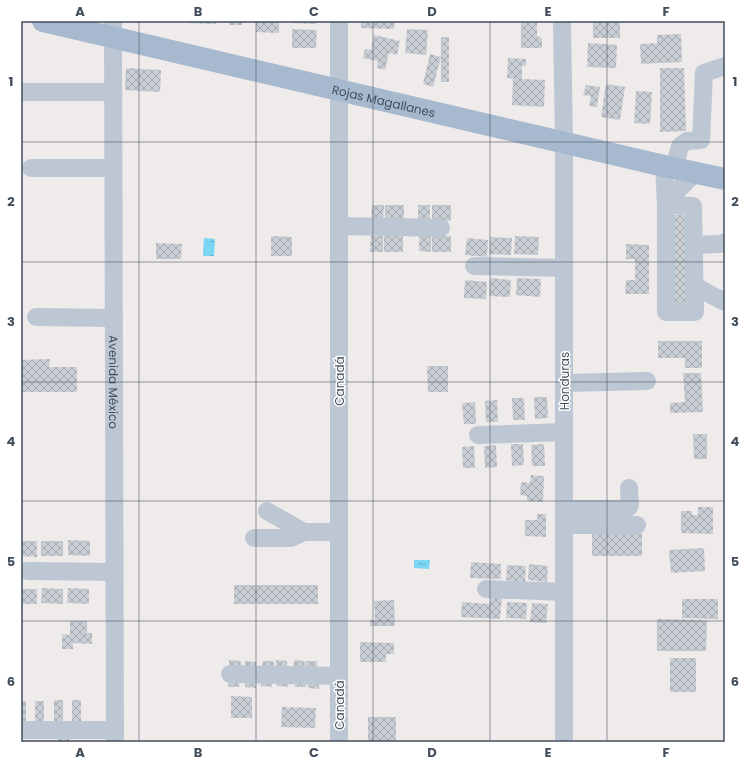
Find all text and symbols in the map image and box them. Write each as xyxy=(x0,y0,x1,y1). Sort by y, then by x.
text: A xyxy=(75,2,85,21)
text: B xyxy=(194,2,203,21)
text: C xyxy=(309,2,319,21)
text: D xyxy=(427,2,437,21)
text: E xyxy=(544,2,552,21)
text: F xyxy=(662,2,670,21)
text: 1 xyxy=(9,72,13,91)
text: 1 xyxy=(733,72,737,91)
street label: Rojas Magallanes xyxy=(330,80,437,121)
text: 2 xyxy=(7,192,15,211)
text: 2 xyxy=(731,192,739,211)
text: 3 xyxy=(7,312,15,331)
text: 3 xyxy=(731,312,739,331)
street label: Avenida México xyxy=(105,335,123,429)
street label: Honduras xyxy=(556,352,573,410)
street label: Canadá xyxy=(331,356,348,406)
text: 4 xyxy=(7,432,16,451)
text: 4 xyxy=(731,432,740,451)
text: 5 xyxy=(7,552,15,571)
text: 5 xyxy=(731,552,739,571)
text: 6 xyxy=(7,672,15,691)
text: 6 xyxy=(731,672,739,691)
street label: Canadá xyxy=(331,680,348,730)
text: A xyxy=(75,743,85,762)
text: B xyxy=(194,743,203,762)
text: C xyxy=(309,743,319,762)
text: D xyxy=(427,743,437,762)
text: E xyxy=(544,743,552,762)
text: F xyxy=(662,743,670,762)

